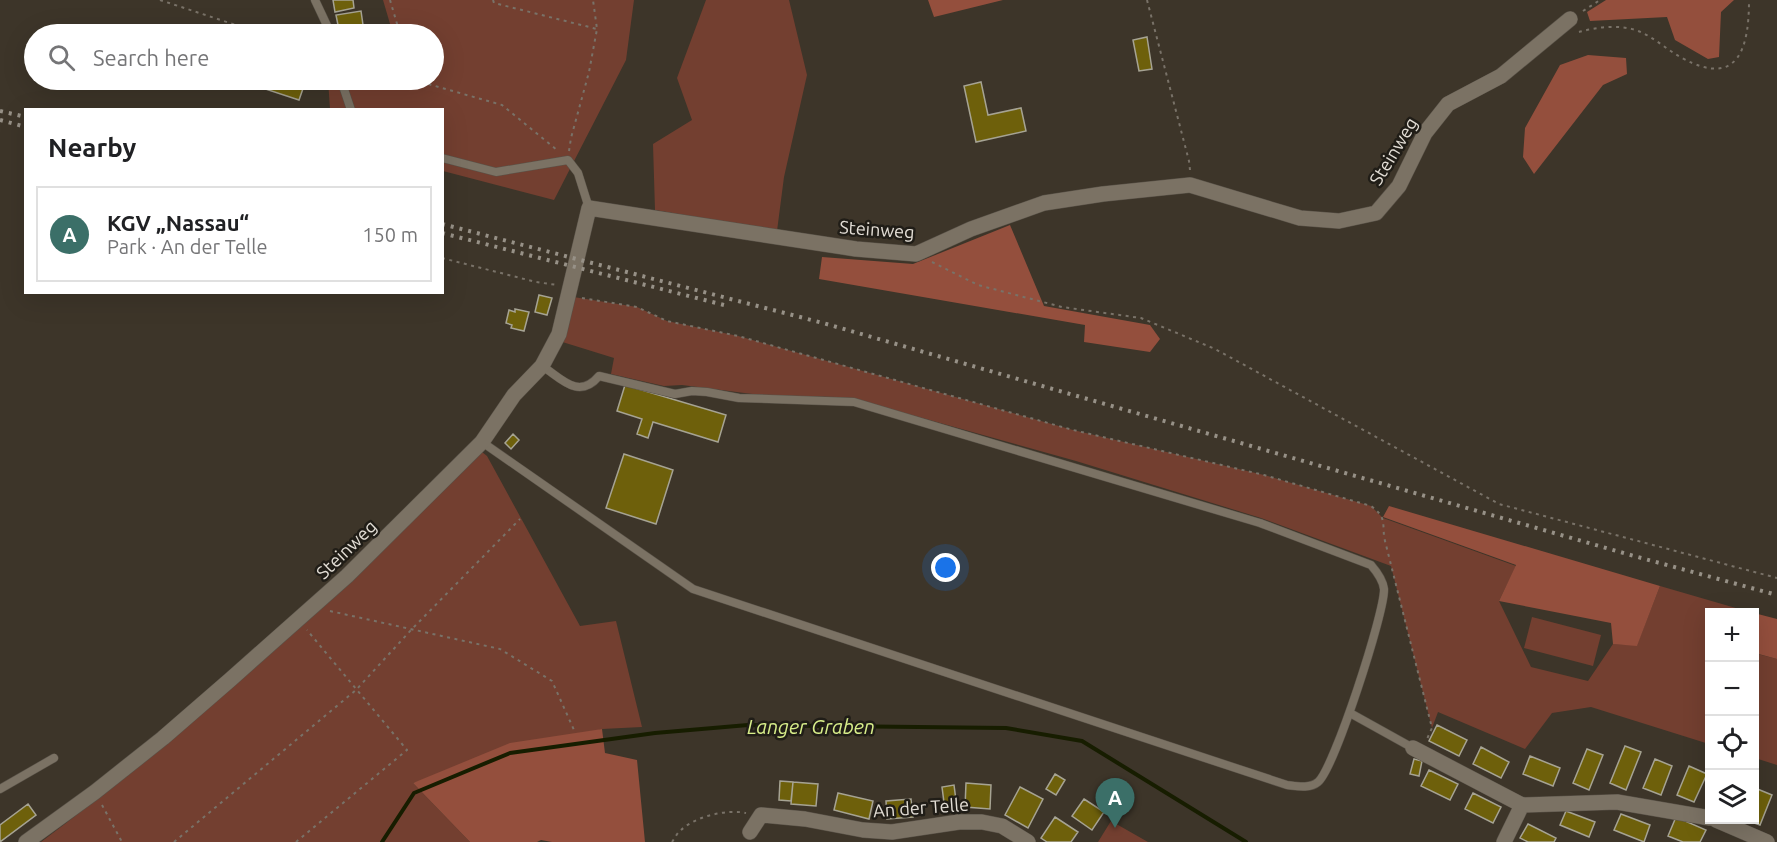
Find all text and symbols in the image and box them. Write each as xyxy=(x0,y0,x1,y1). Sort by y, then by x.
search box xyxy=(24,24,444,90)
icon: search xyxy=(45,41,78,74)
text: Search here xyxy=(93,45,209,70)
street label: Steinweg xyxy=(1365,114,1421,188)
text: Nearby xyxy=(48,133,136,162)
text: KGV „Nassau“ xyxy=(107,210,249,235)
street label: Steinweg xyxy=(839,216,915,242)
text: A xyxy=(62,223,77,246)
text: 150 m xyxy=(362,223,418,246)
text: Park · An der Telle xyxy=(107,235,267,258)
street label: Steinweg xyxy=(312,516,380,582)
your location xyxy=(931,553,960,582)
map controls xyxy=(1705,608,1759,824)
button: + xyxy=(1705,608,1759,662)
button: − xyxy=(1705,662,1759,716)
water label: Langer Graben xyxy=(747,715,875,738)
button: locate xyxy=(1705,716,1759,770)
button: layers xyxy=(1705,770,1759,824)
pin: A xyxy=(1096,778,1134,828)
street label: An der Telle xyxy=(872,794,970,820)

